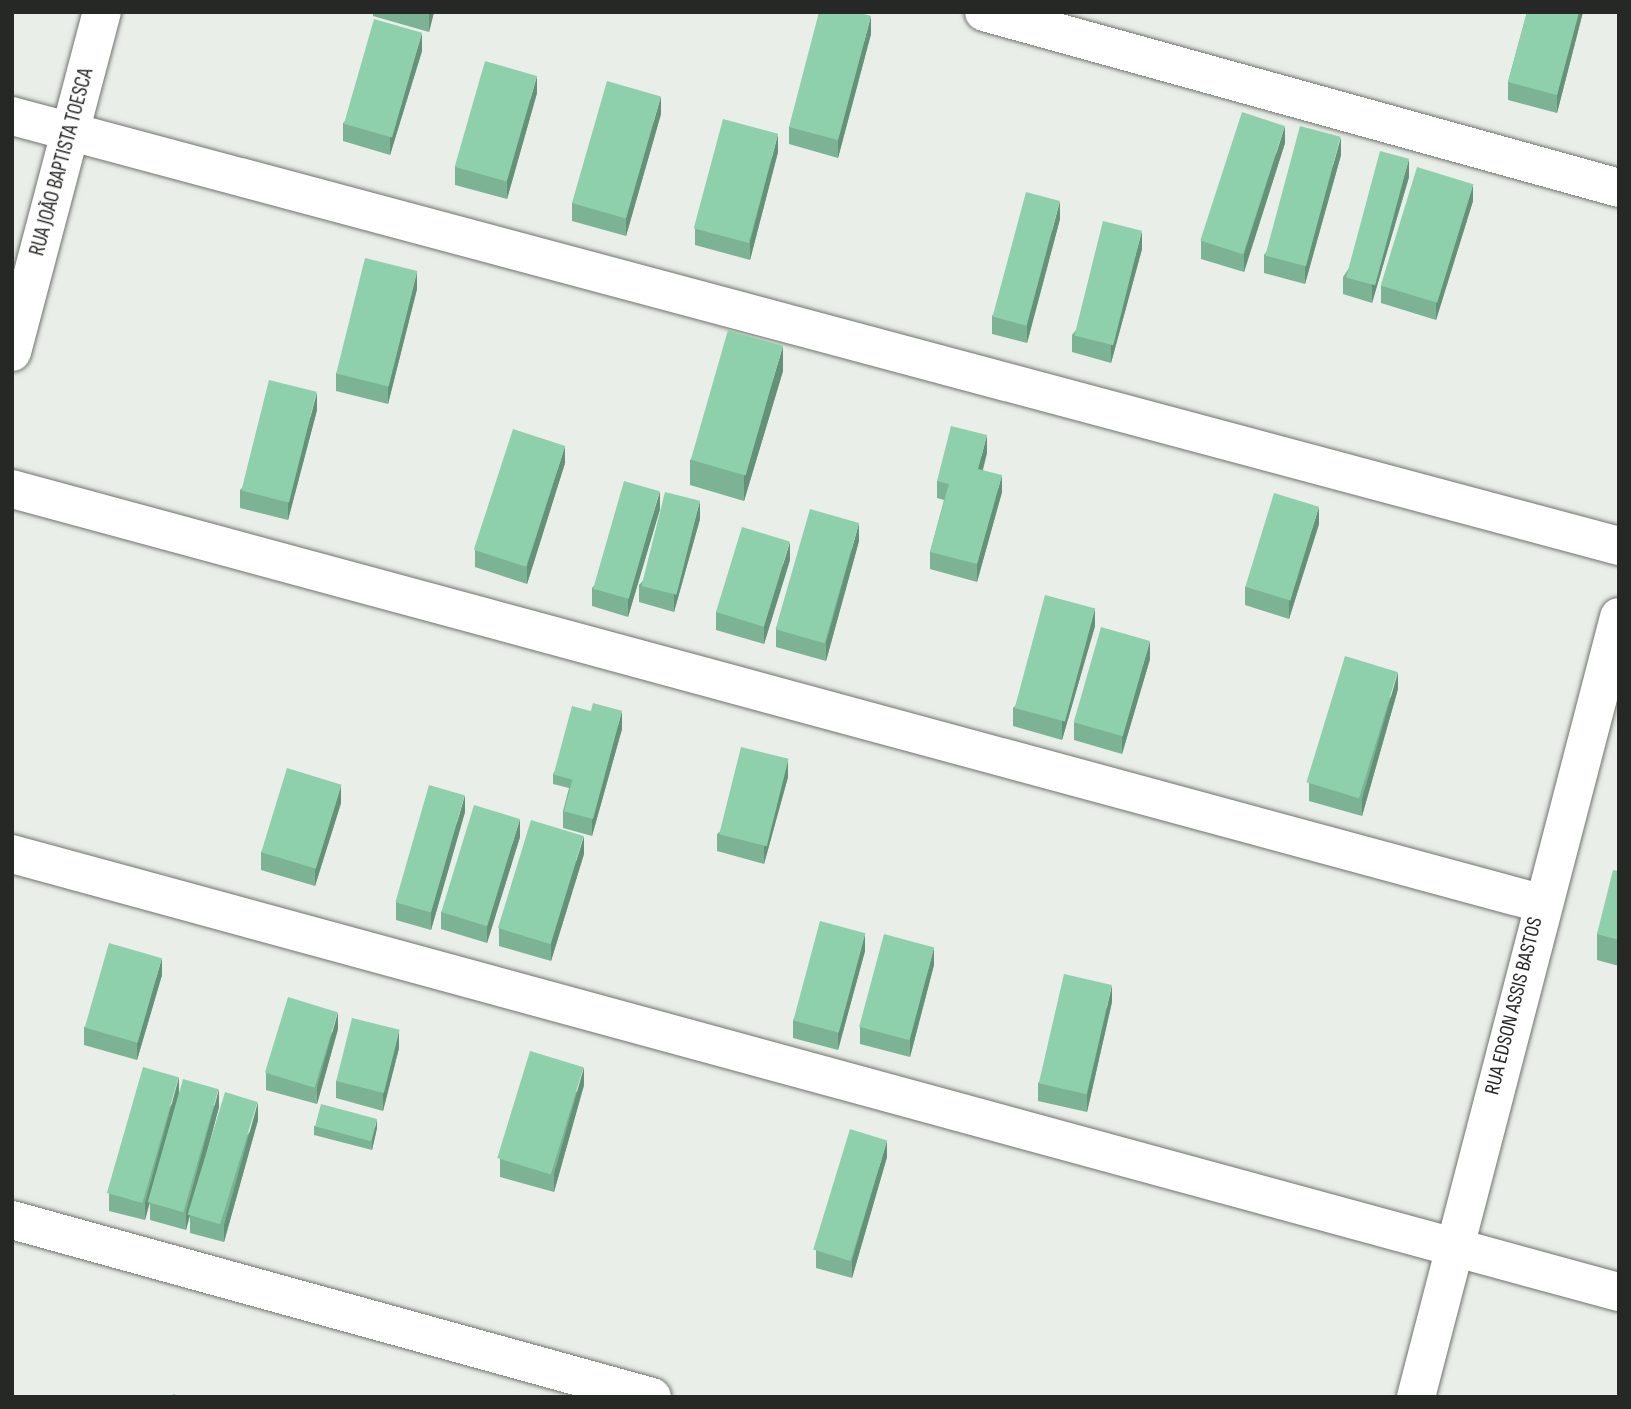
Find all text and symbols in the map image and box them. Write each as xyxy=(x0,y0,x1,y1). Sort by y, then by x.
street label: RUA JOÃO BAPTISTA TOESCA xyxy=(25,65,99,259)
street label: RUA EDSON ASSIS BASTOS xyxy=(1480,915,1548,1097)

